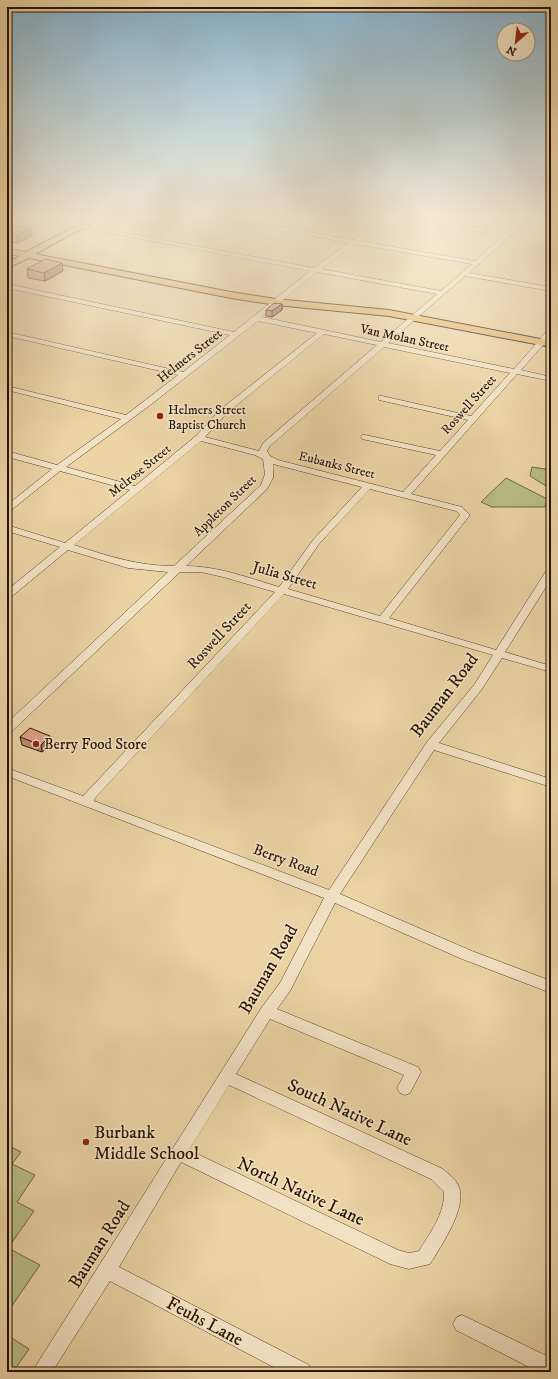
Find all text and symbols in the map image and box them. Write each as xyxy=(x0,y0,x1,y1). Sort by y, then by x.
north arrow xyxy=(496,22,536,62)
text: N xyxy=(505,42,519,58)
street label: Van Molan Street xyxy=(358,321,451,355)
street label: Helmers Street xyxy=(154,326,225,386)
street label: Roswell Street xyxy=(438,372,500,438)
place label: Helmers Street Baptist Church xyxy=(168,402,246,433)
marker: Helmers Street Baptist Church xyxy=(155,411,165,421)
street label: Melrose Street xyxy=(105,441,174,501)
street label: Eubanks Street xyxy=(297,448,377,482)
street label: Appleton Street xyxy=(190,472,260,540)
street label: Julia Street xyxy=(248,557,320,594)
street label: Roswell Street xyxy=(183,597,256,673)
street label: Bauman Road xyxy=(406,649,484,742)
place label: Berry Food Store xyxy=(44,735,147,754)
marker: Berry Food Store xyxy=(31,739,41,749)
street label: Berry Road xyxy=(251,840,322,881)
street label: Bauman Road xyxy=(234,921,303,1018)
street label: South Native Lane xyxy=(284,1074,415,1151)
place label: Burbank Middle School xyxy=(94,1122,200,1165)
marker: Burbank Middle School xyxy=(81,1137,91,1147)
street label: North Native Lane xyxy=(233,1153,368,1231)
street label: Bauman Road xyxy=(64,1197,136,1293)
street label: Feuhs Lane xyxy=(163,1293,247,1351)

